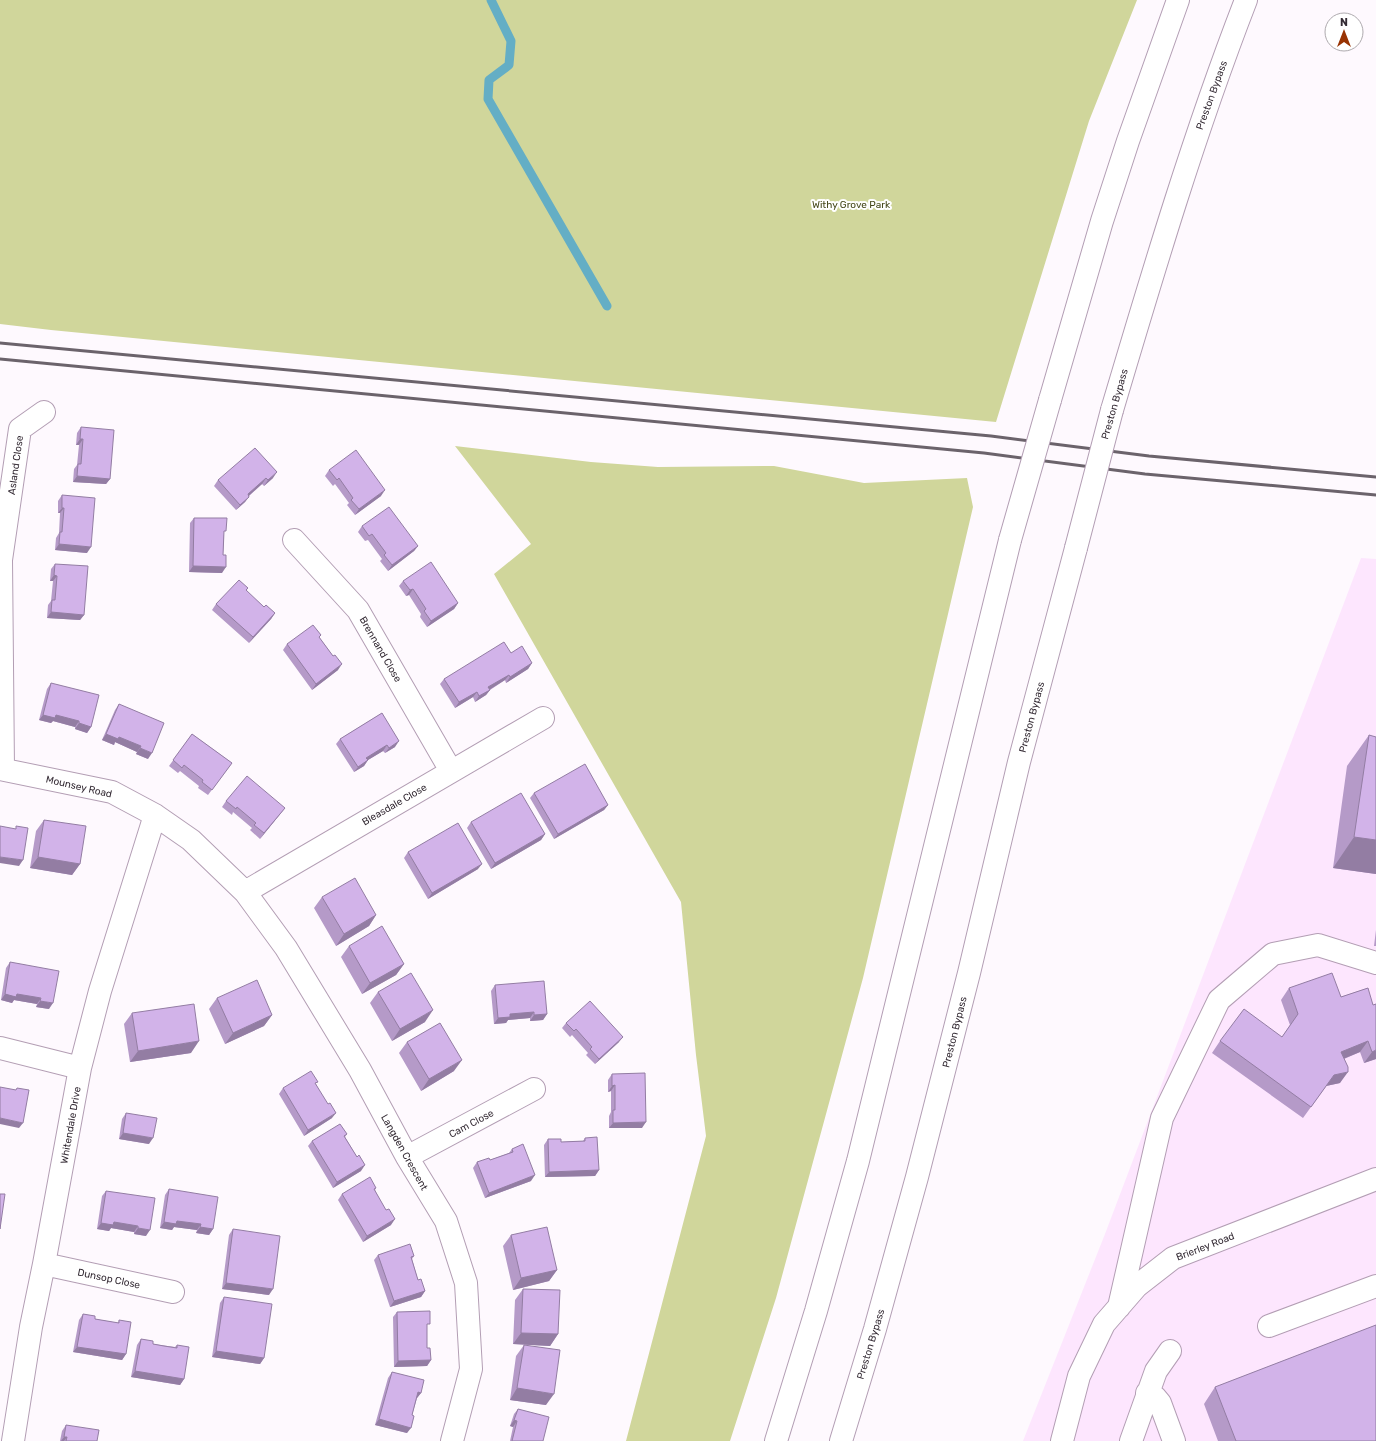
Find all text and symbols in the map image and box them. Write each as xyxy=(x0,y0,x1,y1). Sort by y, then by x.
north arrow xyxy=(1324,12,1364,52)
text: N xyxy=(1340,16,1348,29)
street label: Preston Bypass xyxy=(1194,59,1230,132)
park label: Withy Grove Park xyxy=(812,199,891,211)
street label: Preston Bypass xyxy=(1099,368,1131,441)
street label: Asland Close xyxy=(6,434,26,496)
street label: Brennand Close xyxy=(357,615,404,685)
street label: Preston Bypass xyxy=(1017,681,1047,754)
street label: Mounsey Road xyxy=(44,774,113,800)
street label: Bleasdale Close xyxy=(360,781,429,828)
street label: Preston Bypass xyxy=(940,995,970,1069)
street label: Whitendale Drive xyxy=(58,1085,84,1165)
street label: Cam Close xyxy=(447,1107,496,1141)
street label: Langden Crescent xyxy=(378,1112,430,1193)
street label: Brierley Road xyxy=(1174,1230,1236,1264)
street label: Dunsop Close xyxy=(76,1266,142,1292)
street label: Preston Bypass xyxy=(855,1308,887,1381)

